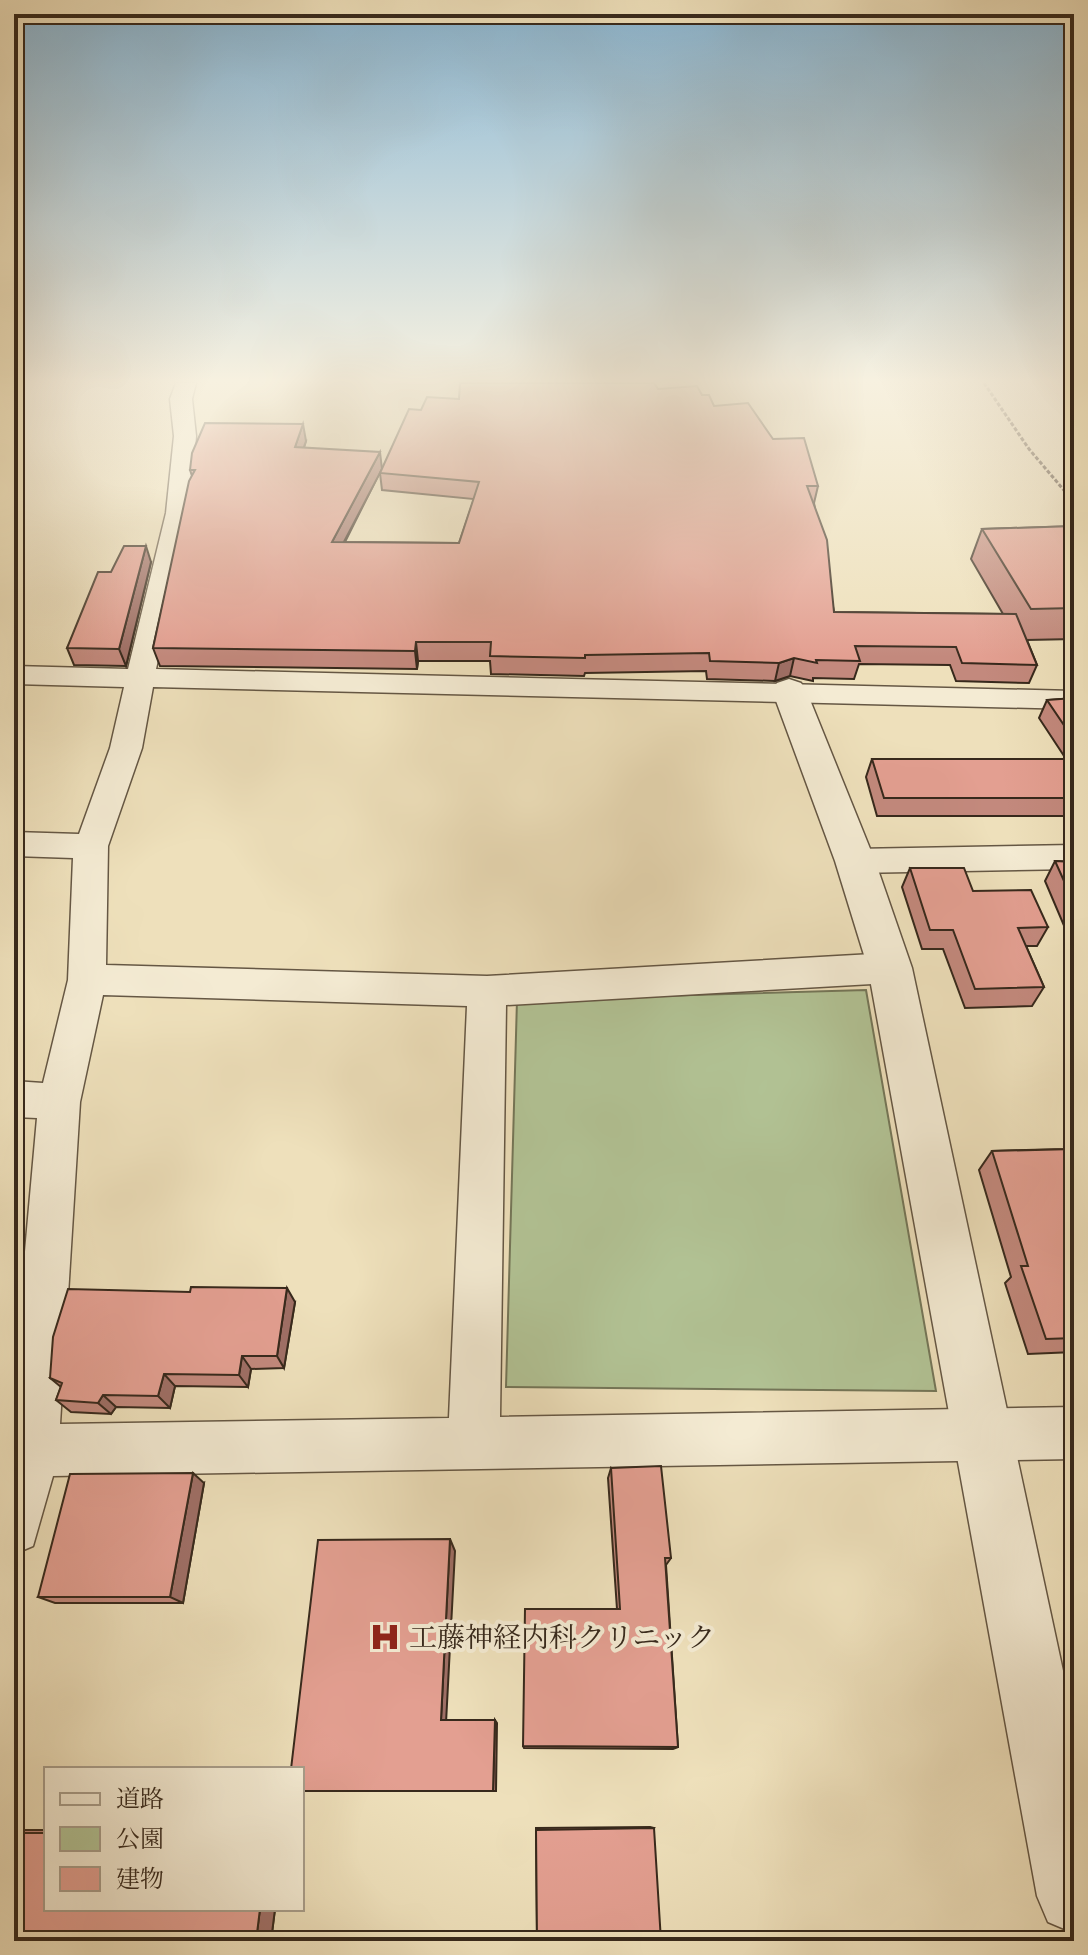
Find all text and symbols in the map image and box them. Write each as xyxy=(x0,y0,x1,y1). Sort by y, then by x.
hospital icon: 工藤神経内科クリニック xyxy=(368,1620,402,1654)
place label: 工藤神経内科クリニック xyxy=(409,1620,715,1654)
legend xyxy=(44,1767,304,1911)
text: 道路 xyxy=(116,1784,164,1813)
text: 公園 xyxy=(116,1824,164,1853)
text: 建物 xyxy=(116,1864,164,1893)

